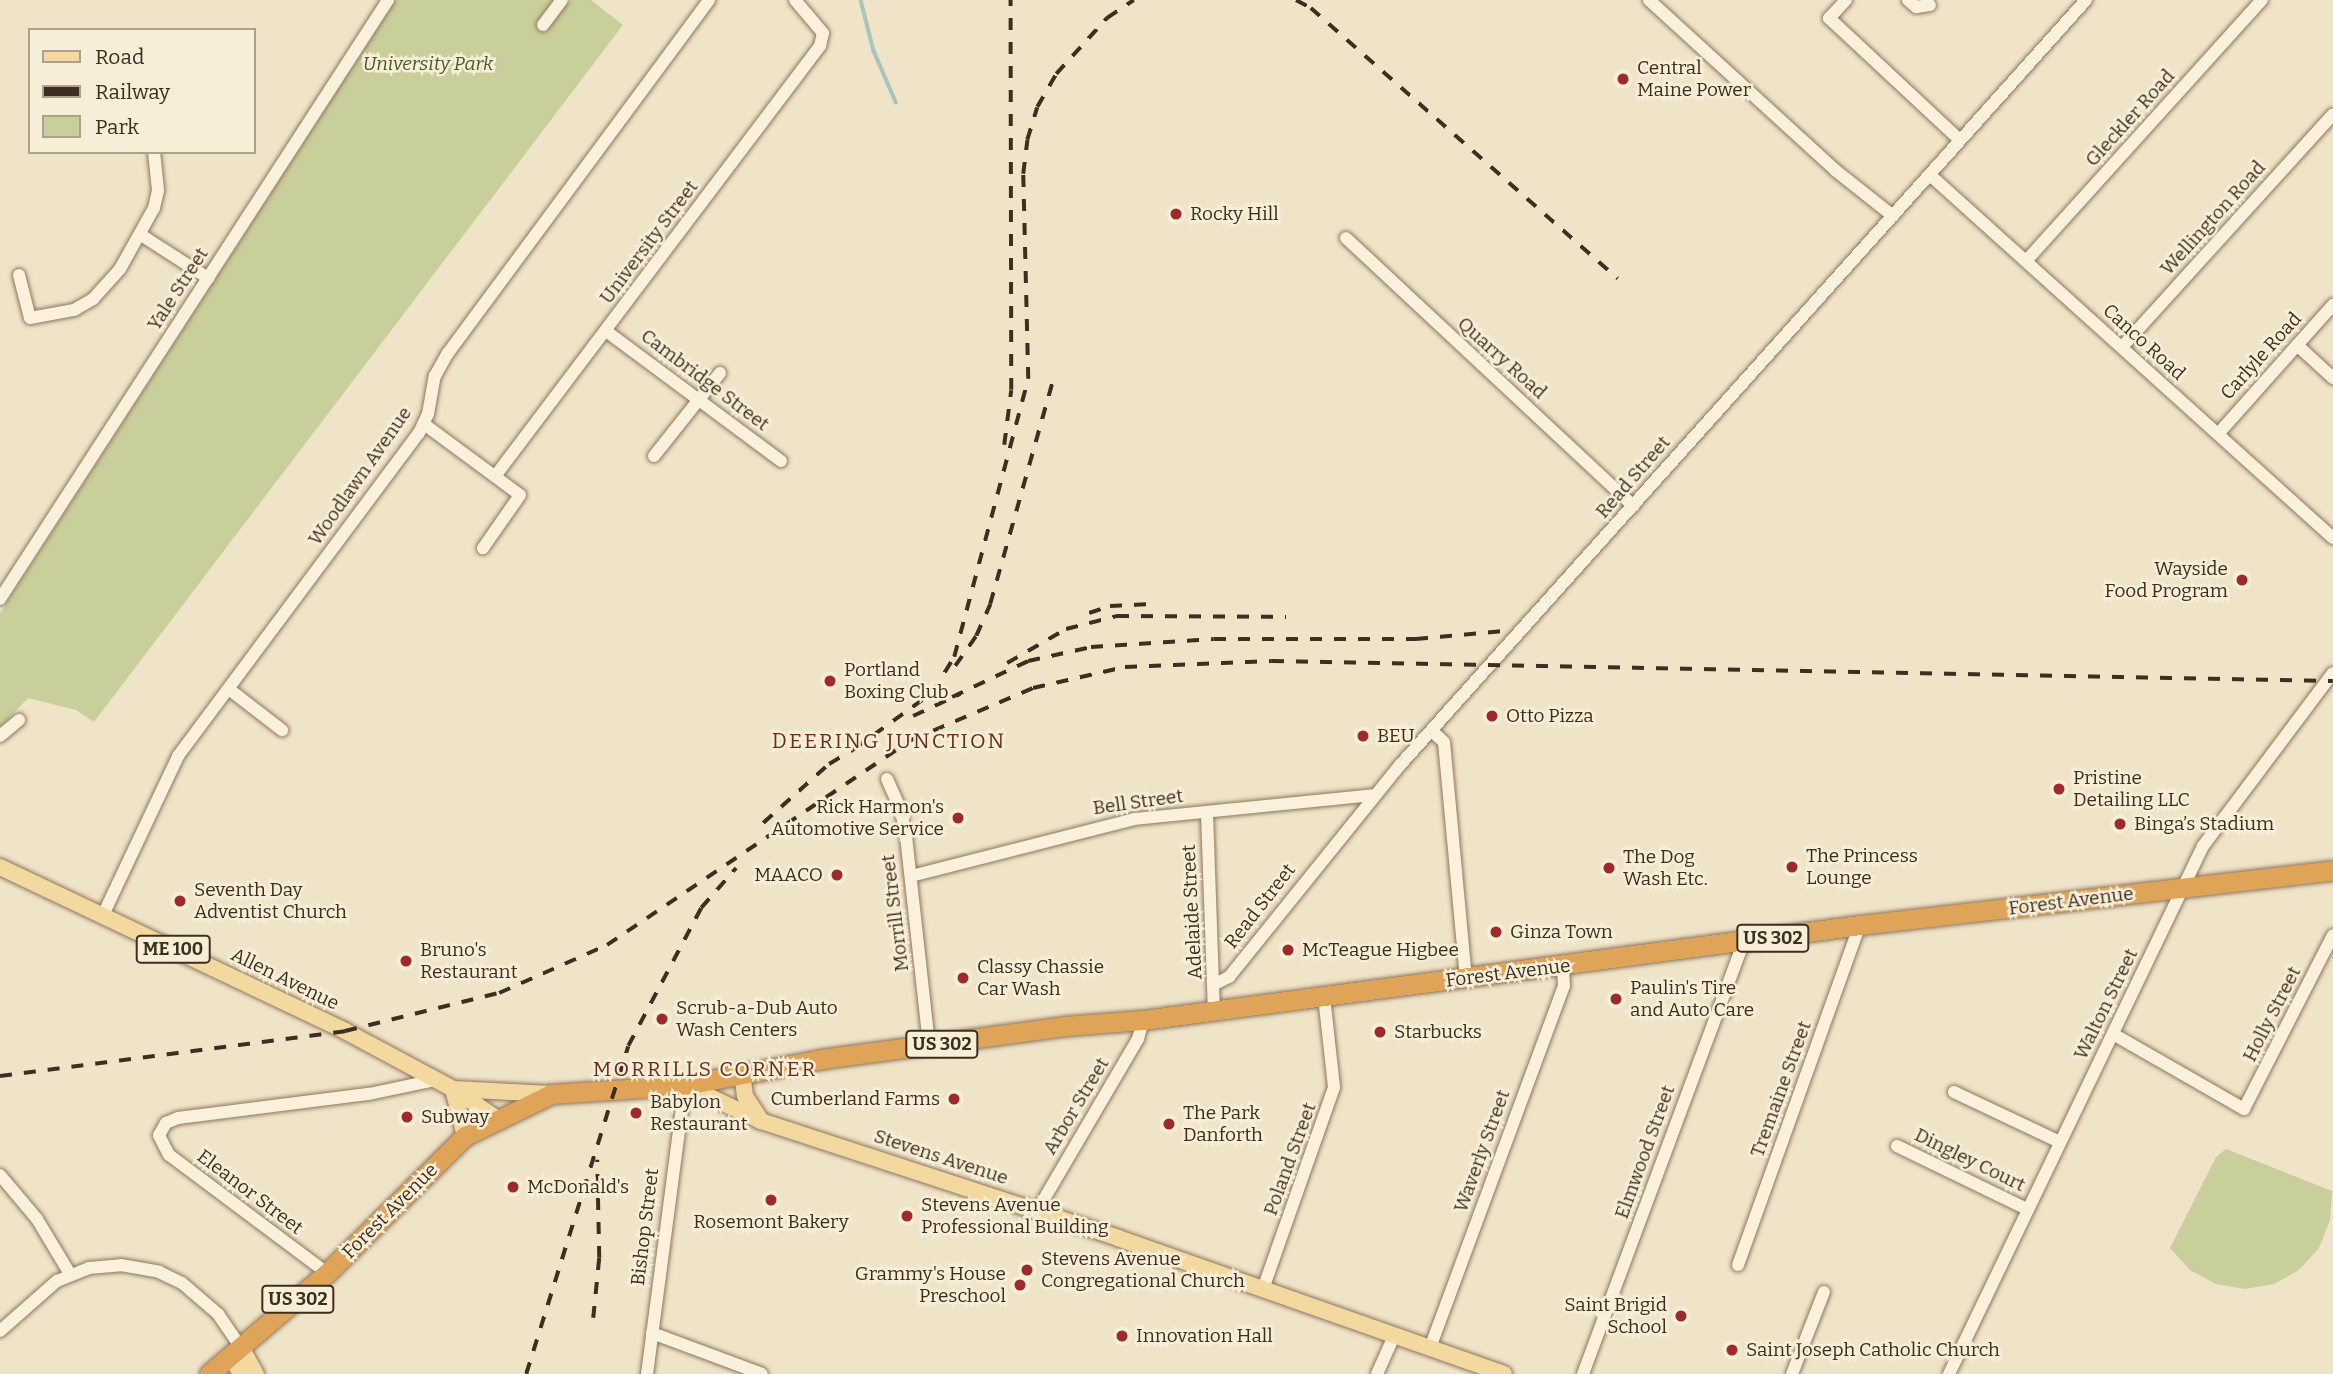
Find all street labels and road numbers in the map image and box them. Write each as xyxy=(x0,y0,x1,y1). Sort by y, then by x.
street label: Gleckler Road xyxy=(2081,65,2179,171)
street label: Wellington Road xyxy=(2156,156,2270,280)
street label: University Street xyxy=(595,176,703,308)
street label: Yale Street xyxy=(143,243,213,335)
street label: Canco Road xyxy=(2098,299,2190,385)
street label: Carlyle Road xyxy=(2216,308,2306,404)
street label: Quarry Road xyxy=(1453,312,1551,404)
street label: Cambridge Street xyxy=(636,324,774,436)
street label: Woodlawn Avenue xyxy=(304,402,416,550)
street label: Read Street xyxy=(1591,431,1675,523)
street label: Bell Street xyxy=(1091,784,1185,820)
street label: Adelaide Street xyxy=(1177,844,1207,980)
street label: Morrill Street xyxy=(877,853,913,973)
street label: Read Street xyxy=(1220,859,1300,953)
street label: Forest Avenue xyxy=(2007,882,2135,920)
road number: US 302 xyxy=(1736,923,1810,953)
road number: ME 100 xyxy=(134,934,212,964)
street label: Allen Avenue xyxy=(227,943,343,1015)
street label: Walton Street xyxy=(2069,945,2143,1063)
street label: Forest Avenue xyxy=(1444,954,1572,992)
street label: Holly Street xyxy=(2238,963,2306,1065)
street label: Tremaine Street xyxy=(1746,1018,1816,1160)
road number: US 302 xyxy=(905,1030,979,1058)
street label: Arbor Street xyxy=(1038,1053,1114,1159)
street label: Elmwood Street xyxy=(1610,1082,1680,1222)
street label: Waverly Street xyxy=(1449,1087,1515,1215)
street label: Poland Street xyxy=(1259,1100,1321,1218)
street label: Dingley Court xyxy=(1911,1123,2029,1197)
street label: Stevens Avenue xyxy=(871,1125,1011,1189)
street label: Eleanor Street xyxy=(192,1145,308,1239)
street label: Forest Avenue xyxy=(338,1159,442,1263)
street label: Bishop Street xyxy=(626,1167,664,1287)
road number: US 302 xyxy=(261,1284,335,1314)

